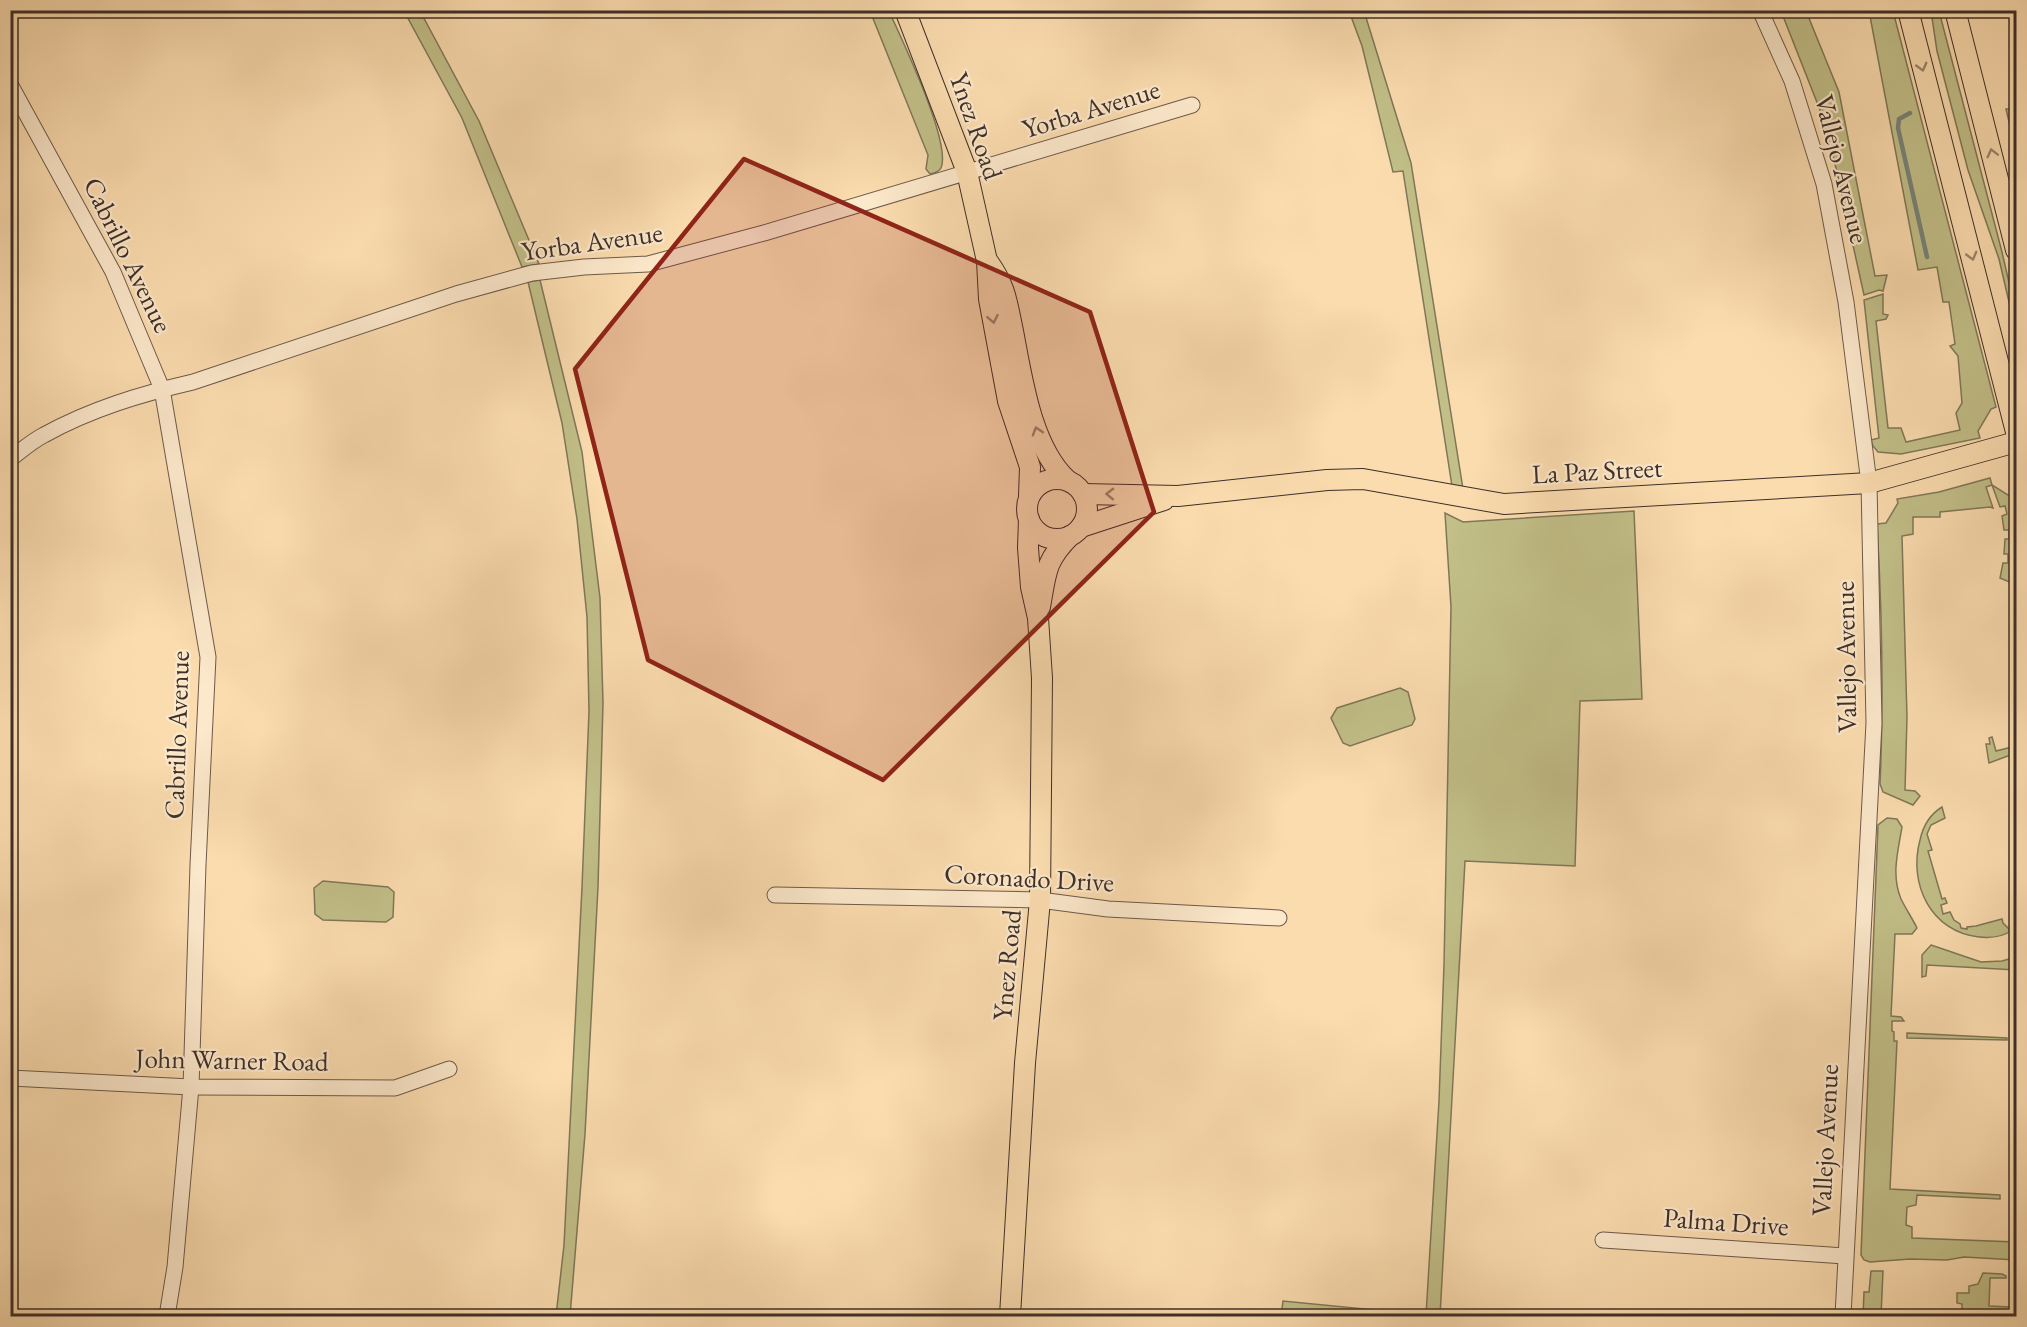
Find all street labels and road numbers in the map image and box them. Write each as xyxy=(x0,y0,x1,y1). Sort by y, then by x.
street label: Ynez Road xyxy=(942,67,1011,185)
street label: Yorba Avenue xyxy=(1018,71,1164,146)
street label: Vallejo Avenue xyxy=(1807,91,1878,247)
street label: Cabrillo Avenue xyxy=(76,171,181,338)
street label: Yorba Avenue xyxy=(519,214,665,269)
street label: La Paz Street xyxy=(1531,450,1664,491)
street label: Vallejo Avenue xyxy=(1827,581,1864,733)
street label: Cabrillo Avenue xyxy=(156,650,197,820)
street label: Coronado Drive xyxy=(943,856,1115,899)
street label: Ynez Road xyxy=(984,908,1029,1022)
street label: John Warner Road xyxy=(133,1040,329,1079)
street label: Vallejo Avenue xyxy=(1803,1063,1846,1217)
street label: Palma Drive xyxy=(1662,1200,1790,1243)

